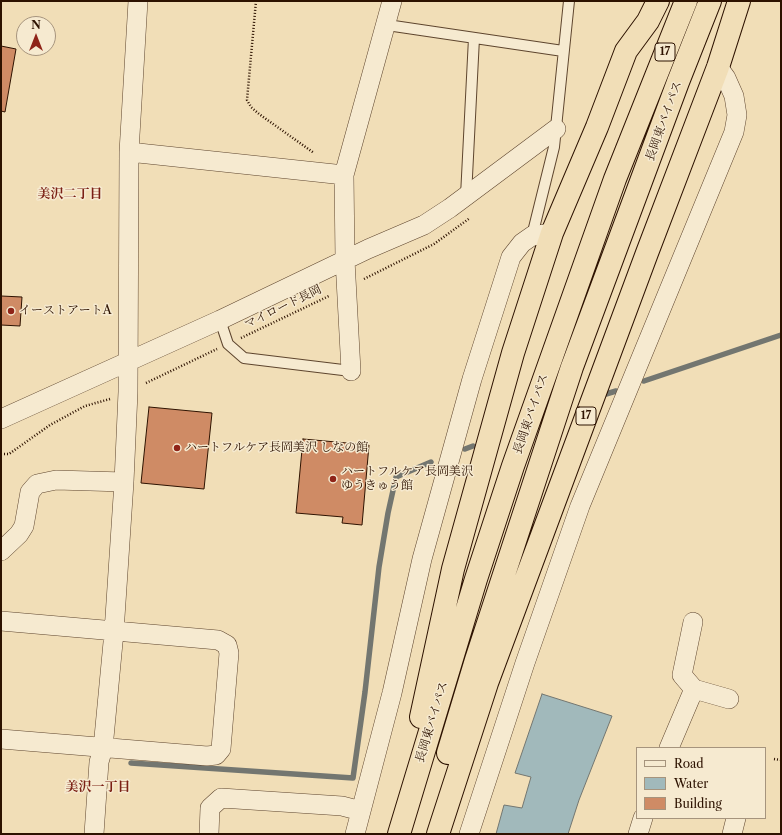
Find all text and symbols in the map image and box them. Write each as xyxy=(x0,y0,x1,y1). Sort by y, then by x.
north arrow xyxy=(16,16,56,56)
text: N xyxy=(31,18,41,32)
road number: 17 xyxy=(655,43,675,61)
street label: 長岡東バイパス xyxy=(643,79,685,163)
district label: 美沢二丁目 xyxy=(38,186,102,202)
street label: マイロード長岡 xyxy=(242,282,324,332)
place label: イーストアートA xyxy=(19,304,112,318)
marker: イーストアートA xyxy=(6,306,16,316)
street label: 長岡東バイパス xyxy=(511,372,551,456)
road number: 17 xyxy=(576,407,596,425)
place label: ハートフルケア長岡美沢 しなの館 xyxy=(185,441,368,455)
marker: ハートフルケア長岡美沢 しなの館 xyxy=(172,443,182,453)
place label: ハートフルケア長岡美沢 ゆうきゅう館 xyxy=(341,465,473,493)
marker: ハートフルケア長岡美沢 ゆうきゅう館 xyxy=(328,474,338,484)
street label: 長岡東バイパス xyxy=(413,680,451,764)
legend xyxy=(636,747,766,819)
text: Road xyxy=(674,756,704,771)
text: Water xyxy=(674,776,708,791)
district label: 美沢一丁目 xyxy=(66,779,130,795)
text: Building xyxy=(674,796,722,811)

